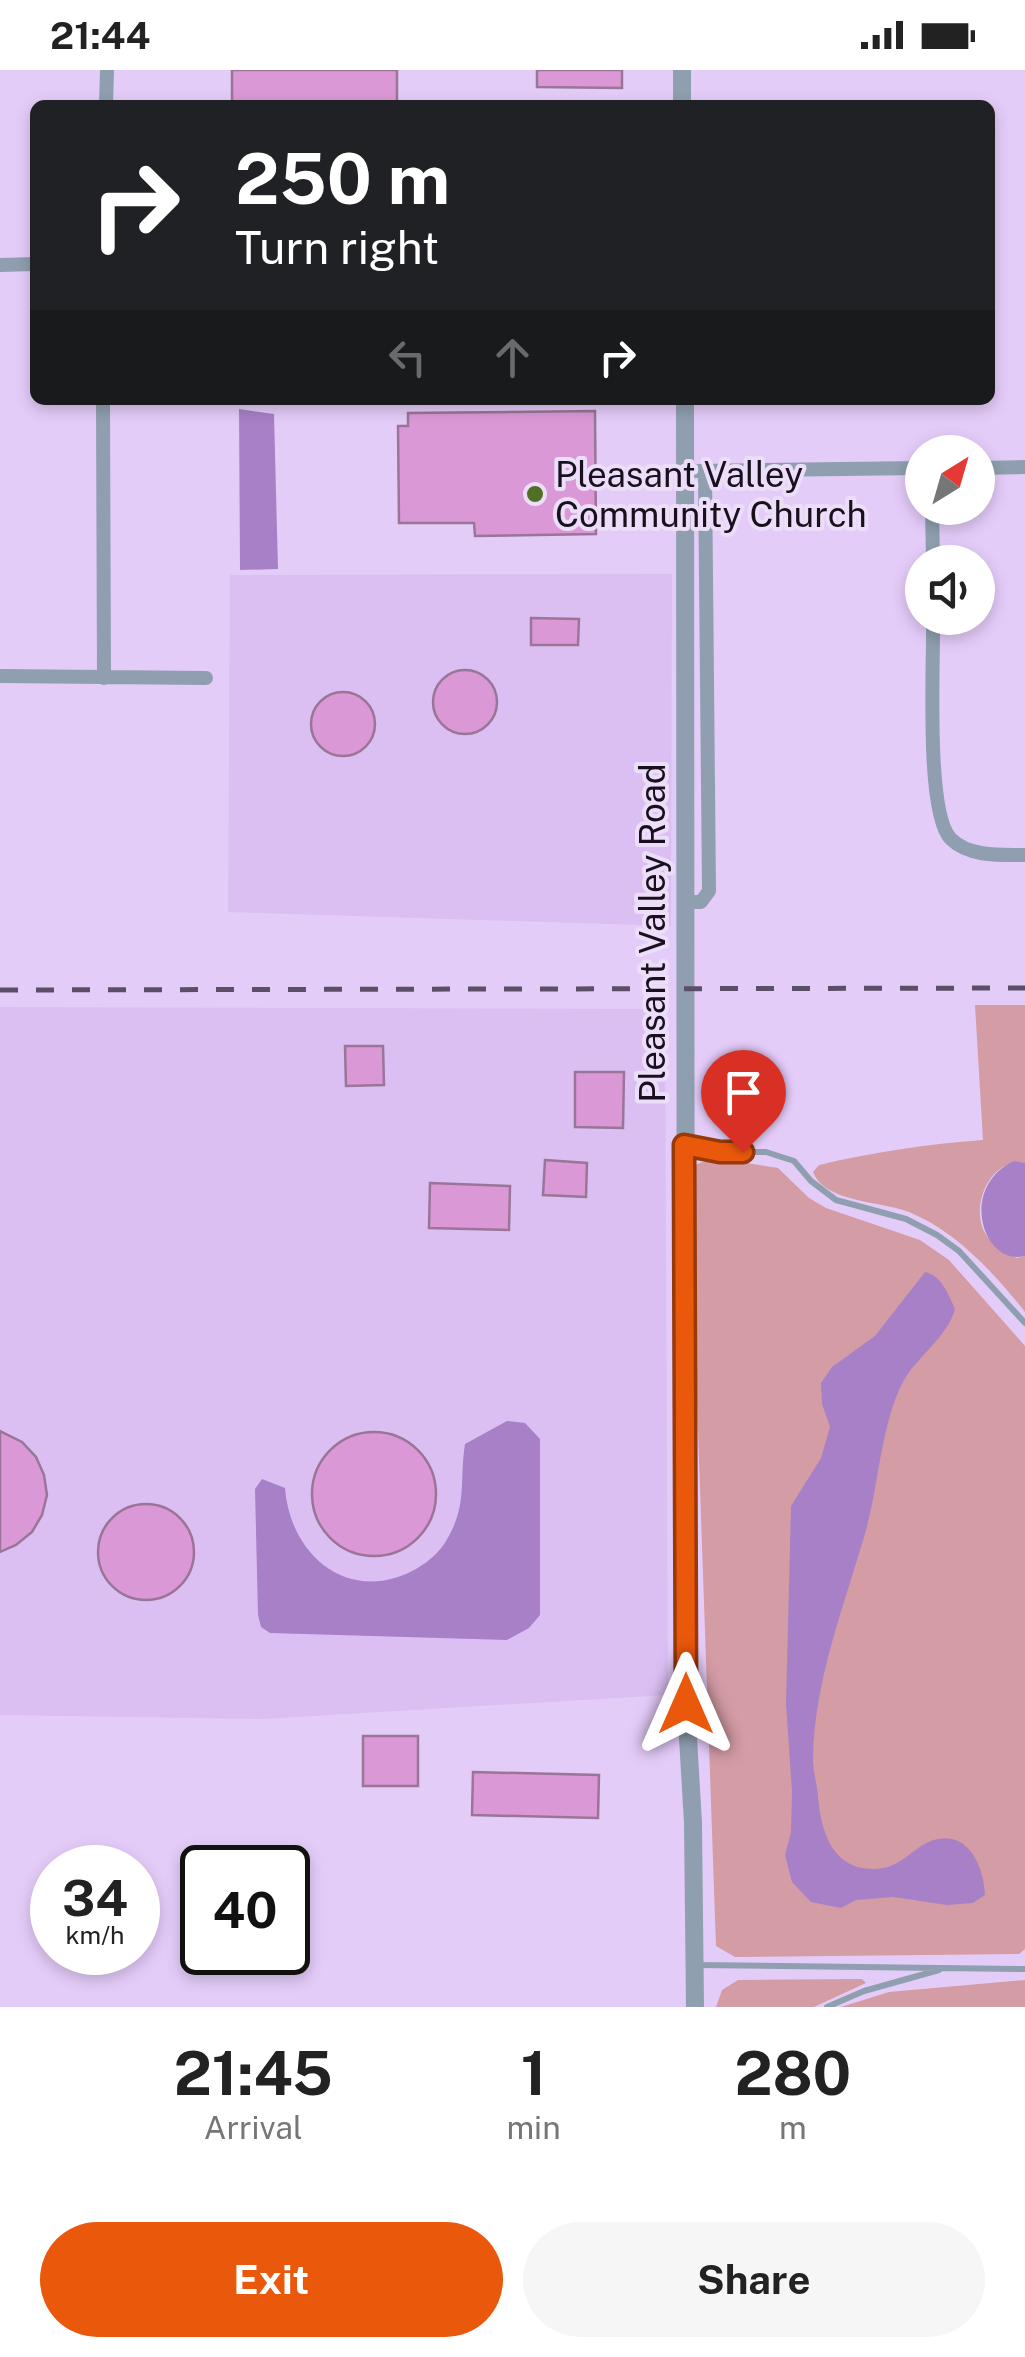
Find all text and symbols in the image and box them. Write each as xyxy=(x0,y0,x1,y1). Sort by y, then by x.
text: 21:44 xyxy=(50,13,150,58)
text: 250 m xyxy=(235,137,450,220)
icon: right xyxy=(70,140,200,270)
text: Turn right xyxy=(235,221,439,274)
icon: left xyxy=(380,330,435,385)
icon: ahead xyxy=(485,330,540,385)
icon: right xyxy=(590,330,645,385)
north arrow xyxy=(905,435,995,525)
map controls xyxy=(905,435,995,635)
place label: Pleasant Valley Community Church xyxy=(555,454,867,535)
marker: Pleasant Valley Community Church xyxy=(524,483,546,505)
button: sound xyxy=(905,545,995,635)
street label: Pleasant Valley Road xyxy=(632,763,673,1103)
pin xyxy=(701,1050,786,1153)
icon: arrive xyxy=(716,1065,771,1120)
position arrow xyxy=(634,1652,738,1756)
speed limit sign: 40 xyxy=(180,1845,310,1975)
text: 34 xyxy=(62,1868,128,1927)
text: km/h xyxy=(66,1920,124,1950)
text: 21:45 xyxy=(174,2038,333,2109)
text: 1 xyxy=(521,2038,546,2109)
text: 280 xyxy=(734,2038,851,2109)
text: Arrival xyxy=(204,2109,303,2146)
text: min xyxy=(506,2109,561,2146)
text: m xyxy=(779,2109,807,2146)
button: Exit xyxy=(40,2222,503,2337)
button: Share xyxy=(523,2222,985,2337)

